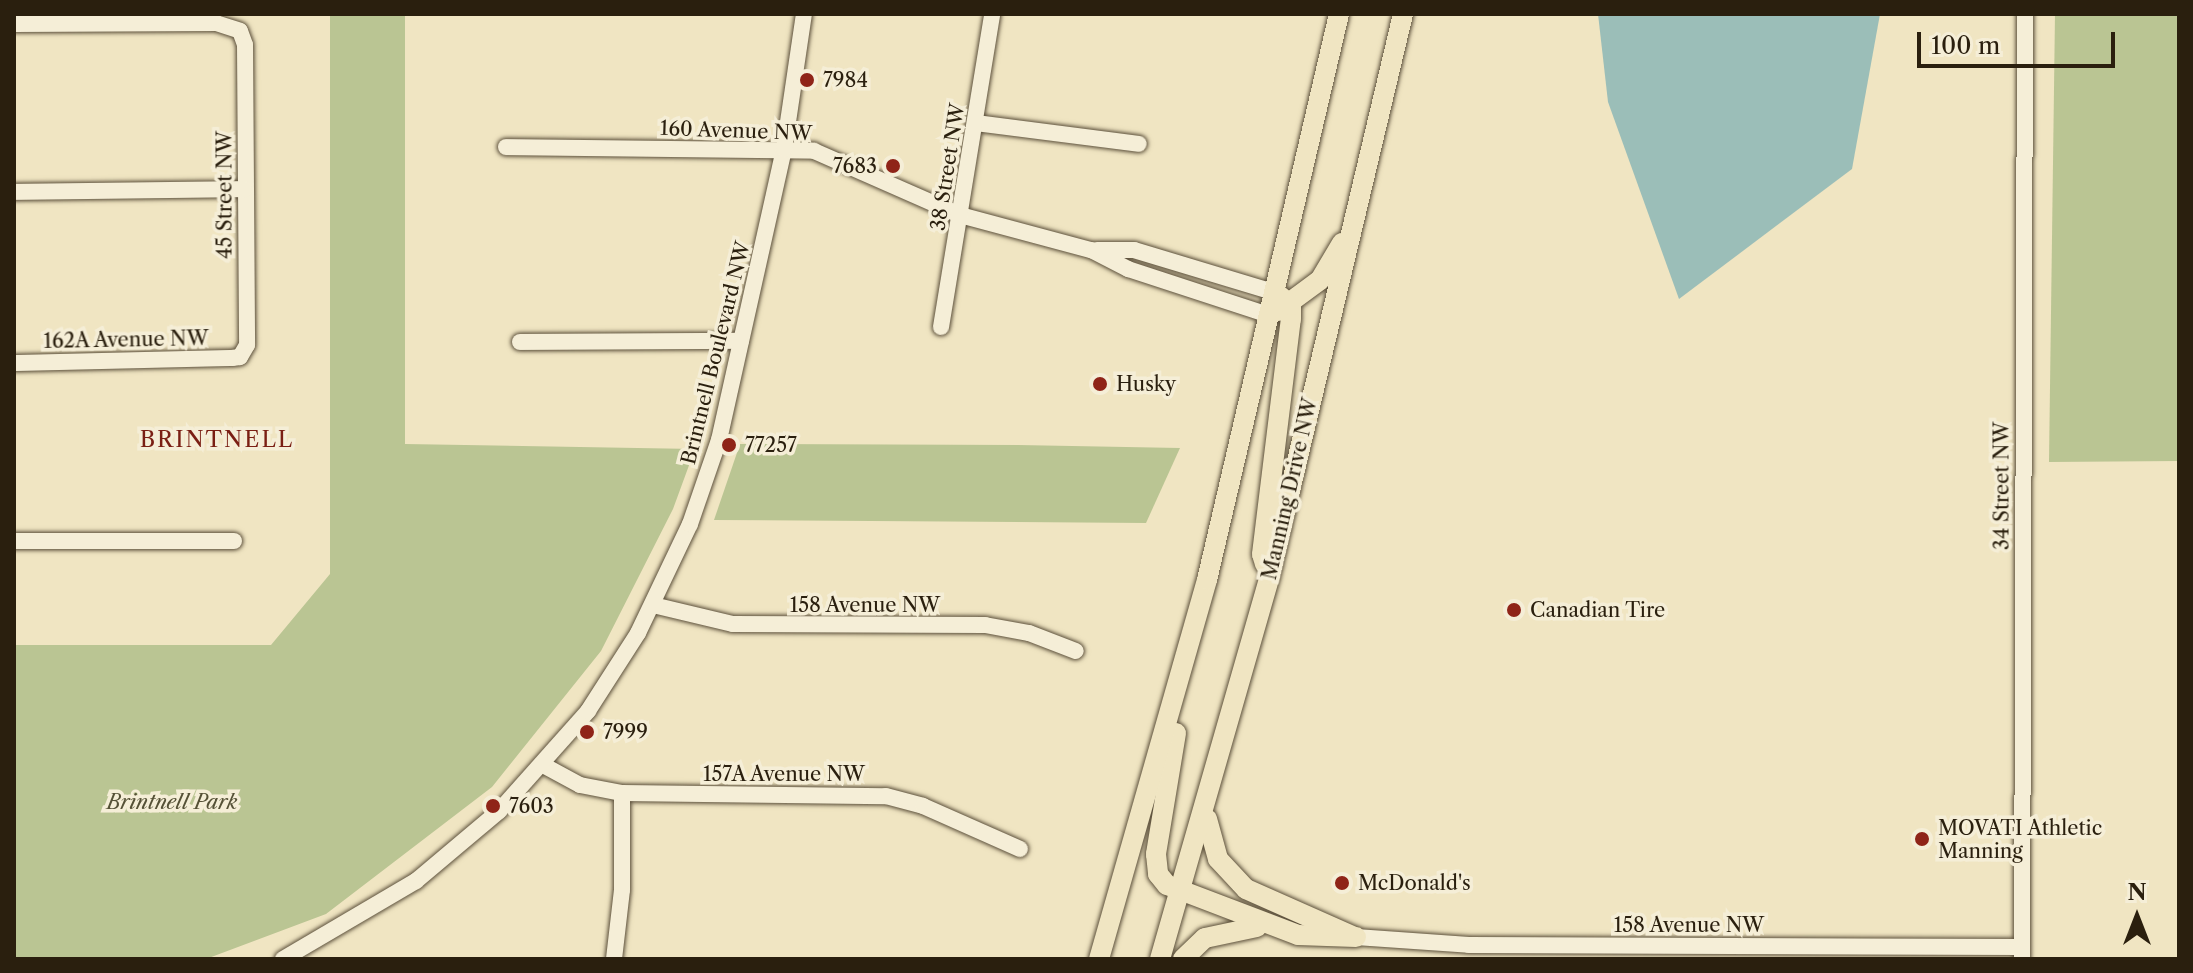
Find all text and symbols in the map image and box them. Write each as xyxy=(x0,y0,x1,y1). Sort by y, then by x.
scale bar xyxy=(1921,16,2119,66)
text: 100 m xyxy=(1931,31,2000,60)
place label: 7984 xyxy=(823,68,868,92)
marker: 7984 xyxy=(798,71,816,89)
street label: 38 Street NW xyxy=(926,102,970,232)
street label: 160 Avenue NW xyxy=(659,116,813,146)
street label: 45 Street NW xyxy=(213,131,237,259)
place label: 7683 xyxy=(833,154,877,178)
marker: 7683 xyxy=(884,157,902,175)
street label: Brintnell Boulevard NW xyxy=(677,239,755,467)
street label: 162A Avenue NW xyxy=(43,327,209,353)
place label: Husky xyxy=(1116,372,1176,396)
marker: Husky xyxy=(1091,375,1109,393)
street label: Manning Drive NW xyxy=(1257,396,1323,582)
street label: 34 Street NW xyxy=(1990,422,2014,550)
district label: BRINTNELL xyxy=(140,427,294,453)
place label: 77257 xyxy=(745,433,797,457)
marker: 77257 xyxy=(720,436,738,454)
street label: 158 Avenue NW xyxy=(789,593,941,617)
place label: Canadian Tire xyxy=(1530,598,1666,622)
marker: Canadian Tire xyxy=(1505,601,1523,619)
place label: 7999 xyxy=(603,720,648,744)
marker: 7999 xyxy=(578,723,596,741)
street label: 157A Avenue NW xyxy=(702,762,866,786)
park label: Brintnell Park xyxy=(107,790,237,814)
place label: 7603 xyxy=(509,794,554,818)
marker: 7603 xyxy=(484,797,502,815)
place label: MOVATI Athletic Manning xyxy=(1938,816,2103,863)
marker: MOVATI Athletic Manning xyxy=(1913,830,1931,848)
place label: McDonald's xyxy=(1358,871,1471,895)
marker: McDonald's xyxy=(1333,874,1351,892)
north arrow xyxy=(2097,877,2177,957)
text: N xyxy=(2127,879,2147,906)
street label: 158 Avenue NW xyxy=(1613,913,1765,937)

